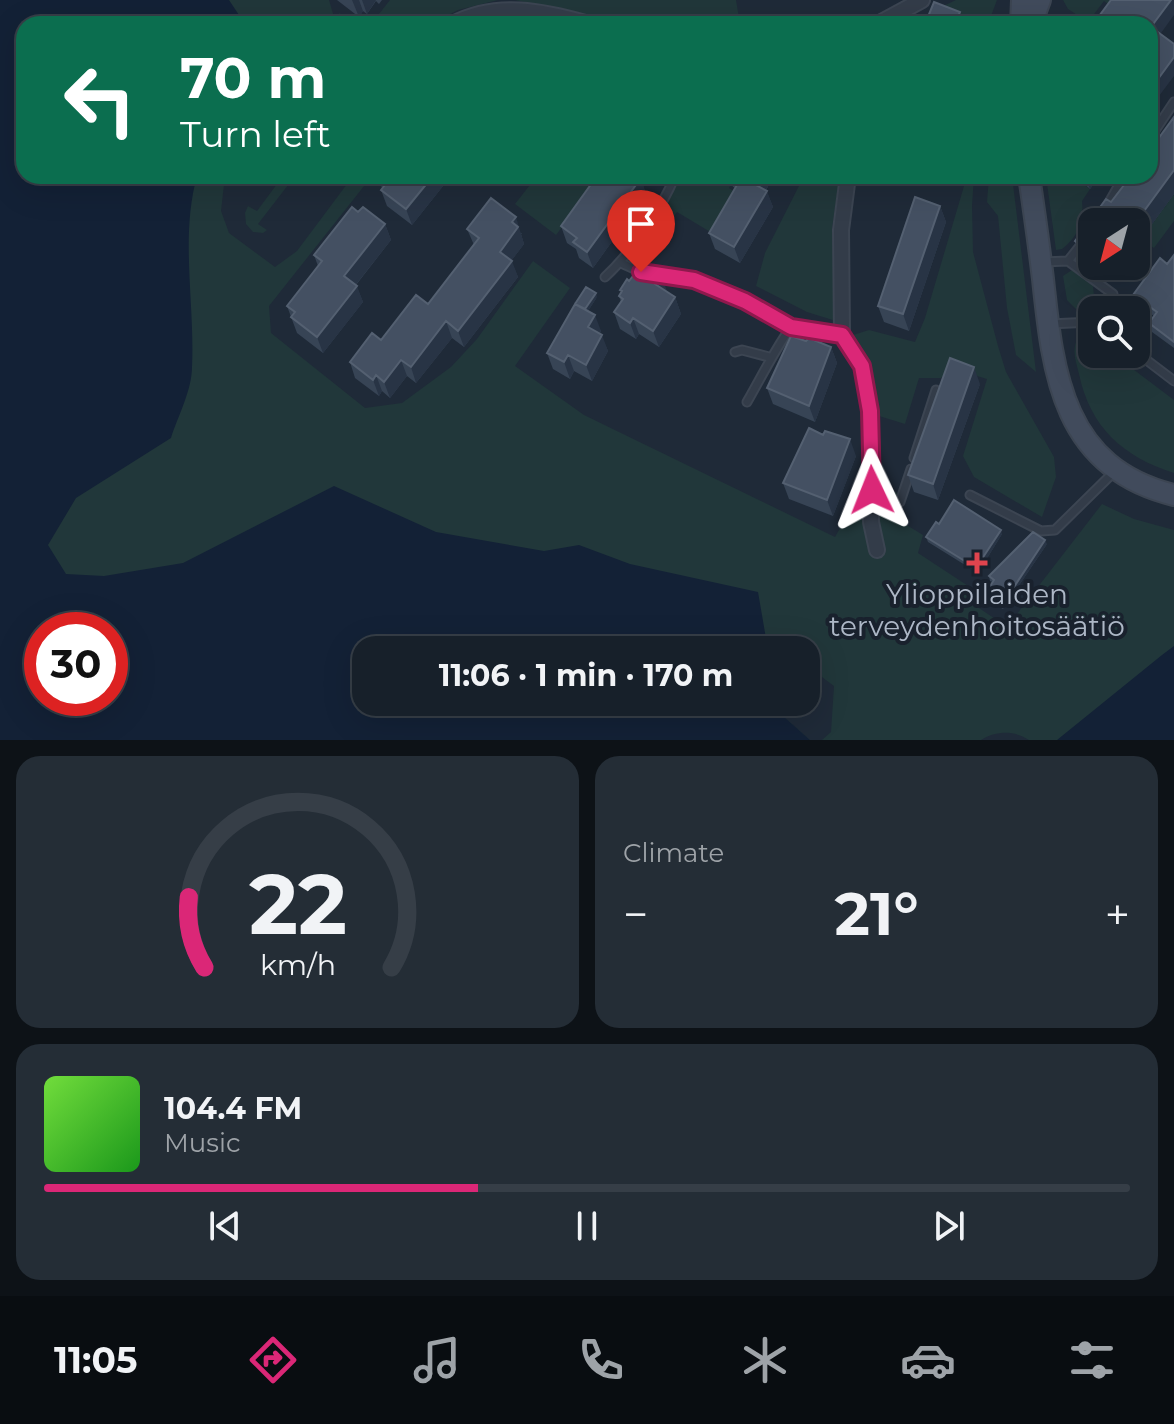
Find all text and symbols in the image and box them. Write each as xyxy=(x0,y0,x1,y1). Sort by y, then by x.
text: 70 m xyxy=(180,44,326,112)
icon: left xyxy=(48,48,152,152)
text: Turn left xyxy=(180,112,331,156)
pin xyxy=(607,190,675,272)
icon: arrive xyxy=(619,202,663,246)
north arrow xyxy=(1078,208,1150,280)
map controls xyxy=(1078,208,1150,368)
button: search xyxy=(1078,296,1150,368)
position arrow xyxy=(830,448,914,532)
marker: Ylioppilaiden terveydenhoitosäätiö xyxy=(966,552,988,574)
place label: Ylioppilaiden terveydenhoitosäätiö xyxy=(829,577,1125,643)
speed limit sign: 30 xyxy=(24,612,128,716)
text: 11:06 · 1 min · 170 m xyxy=(439,657,733,694)
text: Climate xyxy=(623,837,724,869)
text: 22 xyxy=(248,853,347,955)
text: 21° xyxy=(835,877,919,950)
text: − xyxy=(623,887,648,941)
text: + xyxy=(1105,887,1130,941)
text: km/h xyxy=(259,947,336,982)
text: 104.4 FM xyxy=(164,1090,302,1127)
text: Music xyxy=(164,1127,241,1159)
icon: previous xyxy=(203,1204,247,1248)
icon: pause xyxy=(565,1204,609,1248)
icon: next xyxy=(927,1204,971,1248)
icon: directions xyxy=(245,1332,301,1388)
icon: music xyxy=(409,1332,465,1388)
icon: phone xyxy=(573,1332,629,1388)
icon: climate xyxy=(737,1332,793,1388)
icon: car xyxy=(900,1332,956,1388)
icon: filters xyxy=(1064,1332,1120,1388)
text: 11:05 xyxy=(54,1338,137,1382)

